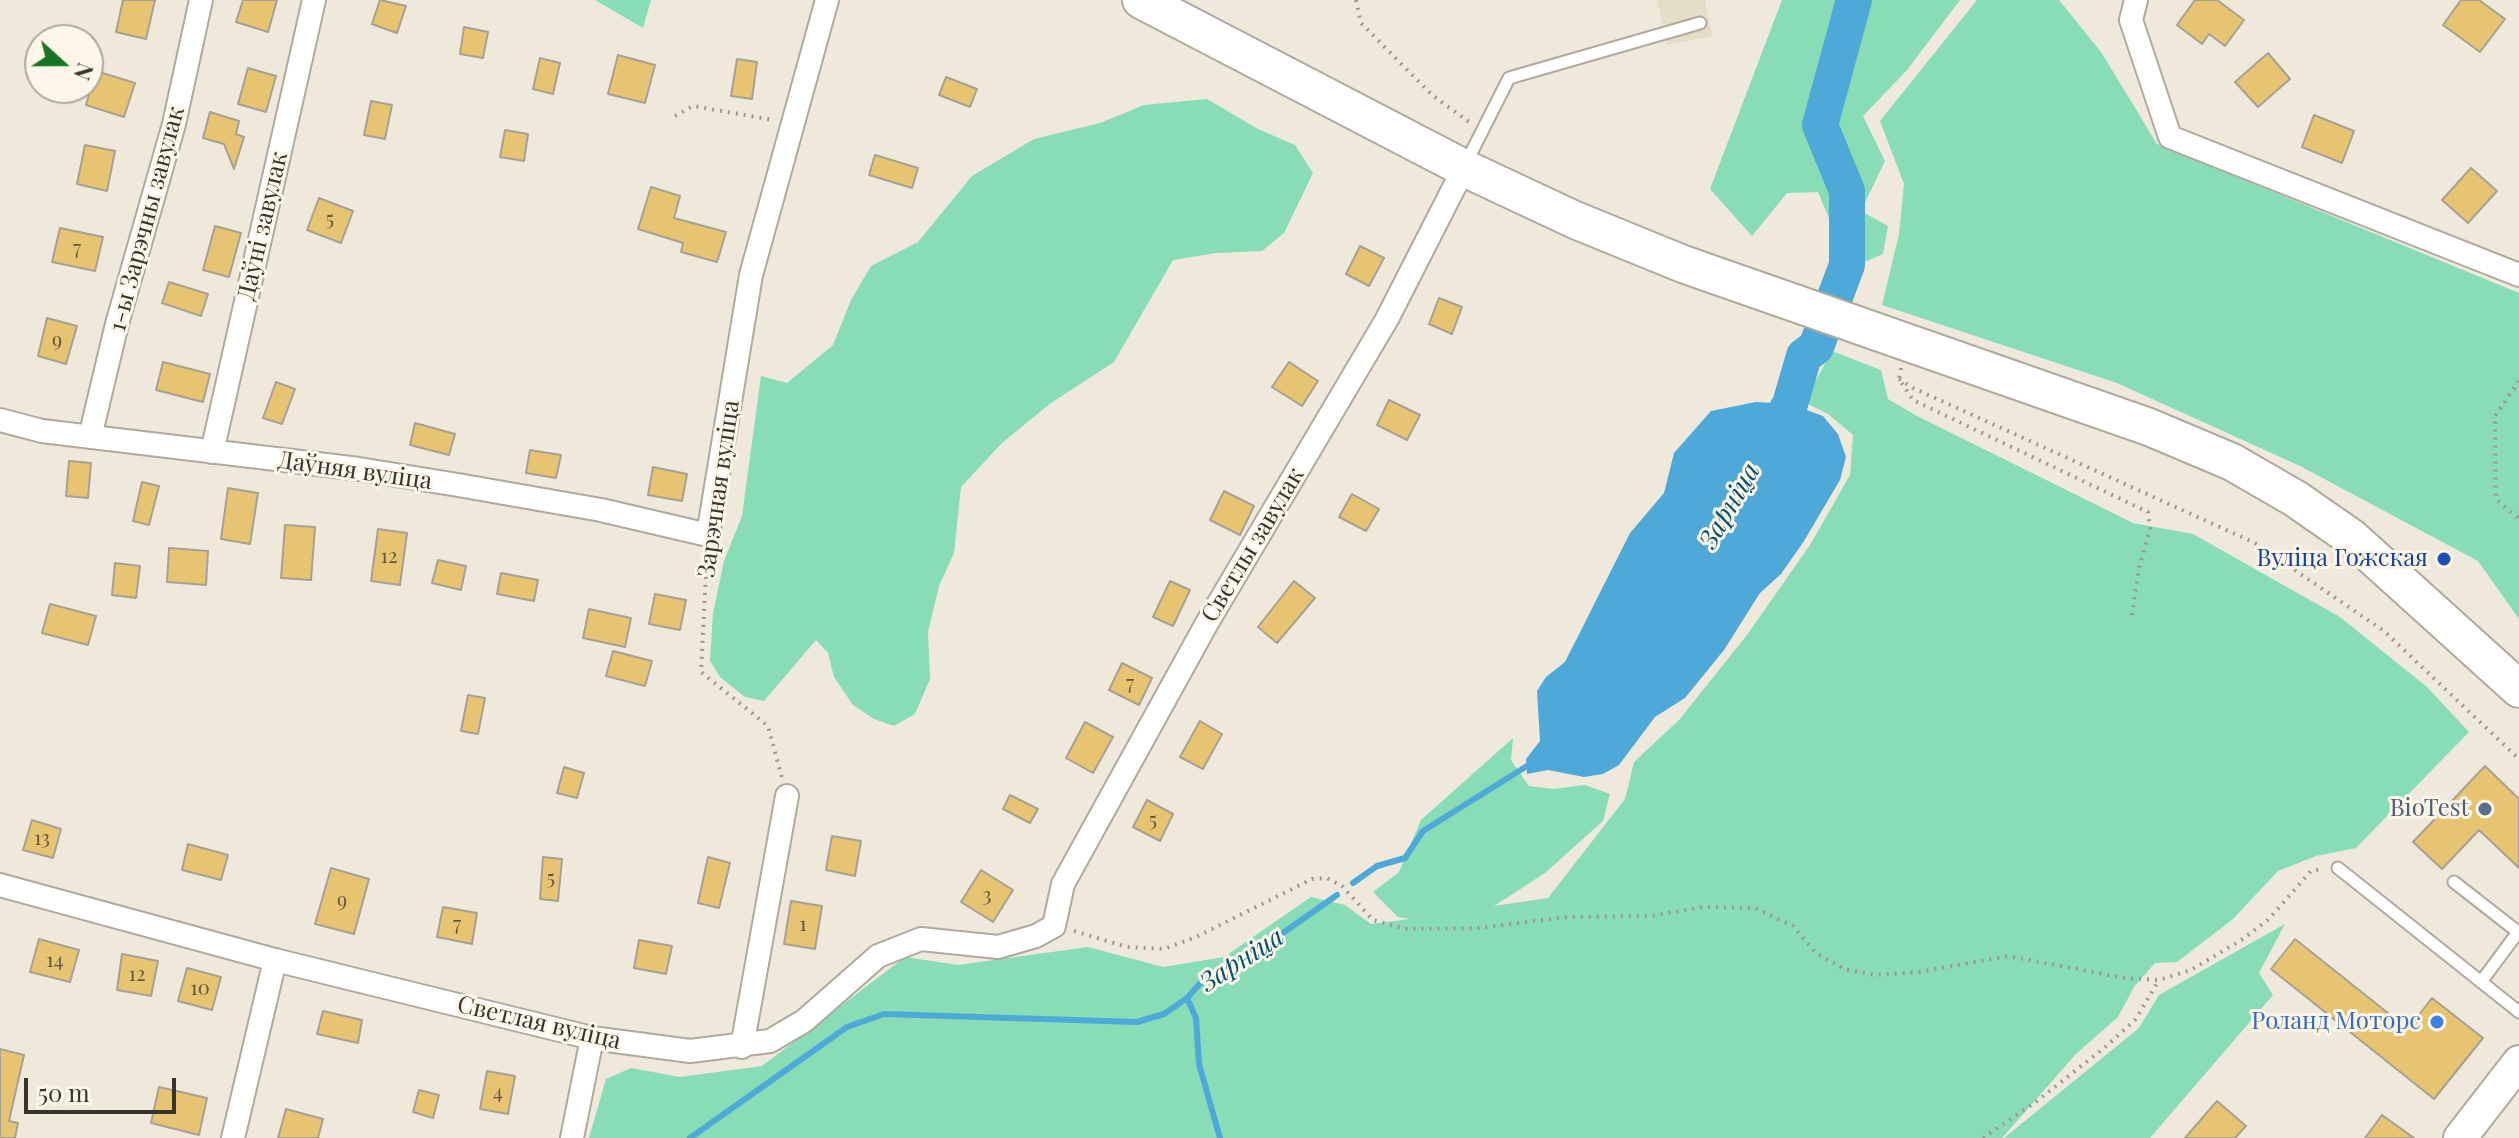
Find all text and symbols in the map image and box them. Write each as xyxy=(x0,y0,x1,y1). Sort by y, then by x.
north arrow xyxy=(24,24,104,104)
text: N xyxy=(68,59,101,85)
street label: 1-ы Зарэчны завулак xyxy=(103,103,191,335)
street label: Даўні завулак xyxy=(232,149,294,303)
house number: 5 xyxy=(326,208,334,232)
house number: 7 xyxy=(73,237,81,261)
house number: 9 xyxy=(52,329,62,353)
street label: Зарэчная вуліца xyxy=(692,398,746,580)
street label: Даўняя вуліца xyxy=(276,446,434,496)
water label: Зарніца xyxy=(1693,458,1767,554)
street label: Светлы завулак xyxy=(1195,462,1311,628)
house number: 12 xyxy=(381,545,397,569)
place label: Вуліца Гожская xyxy=(2257,545,2428,573)
marker: Вуліца Гожская xyxy=(2435,550,2453,568)
house number: 7 xyxy=(1126,672,1134,696)
place label: BioTest xyxy=(2390,795,2469,823)
marker: BioTest xyxy=(2476,800,2494,818)
house number: 5 xyxy=(1149,809,1157,833)
house number: 13 xyxy=(34,827,50,851)
house number: 5 xyxy=(547,867,555,891)
house number: 3 xyxy=(982,884,992,908)
house number: 9 xyxy=(337,889,347,913)
house number: 7 xyxy=(453,913,461,937)
house number: 1 xyxy=(799,913,807,937)
water label: Зарніца xyxy=(1194,921,1290,999)
house number: 14 xyxy=(46,949,64,973)
house number: 12 xyxy=(129,963,145,987)
house number: 10 xyxy=(190,977,210,1001)
street label: Светлая вуліца xyxy=(454,990,624,1056)
place label: Роланд Моторс xyxy=(2251,1008,2421,1036)
marker: Роланд Моторс xyxy=(2428,1013,2446,1031)
scale bar xyxy=(28,1062,180,1112)
text: 50 m xyxy=(38,1076,90,1108)
house number: 4 xyxy=(493,1081,503,1105)

